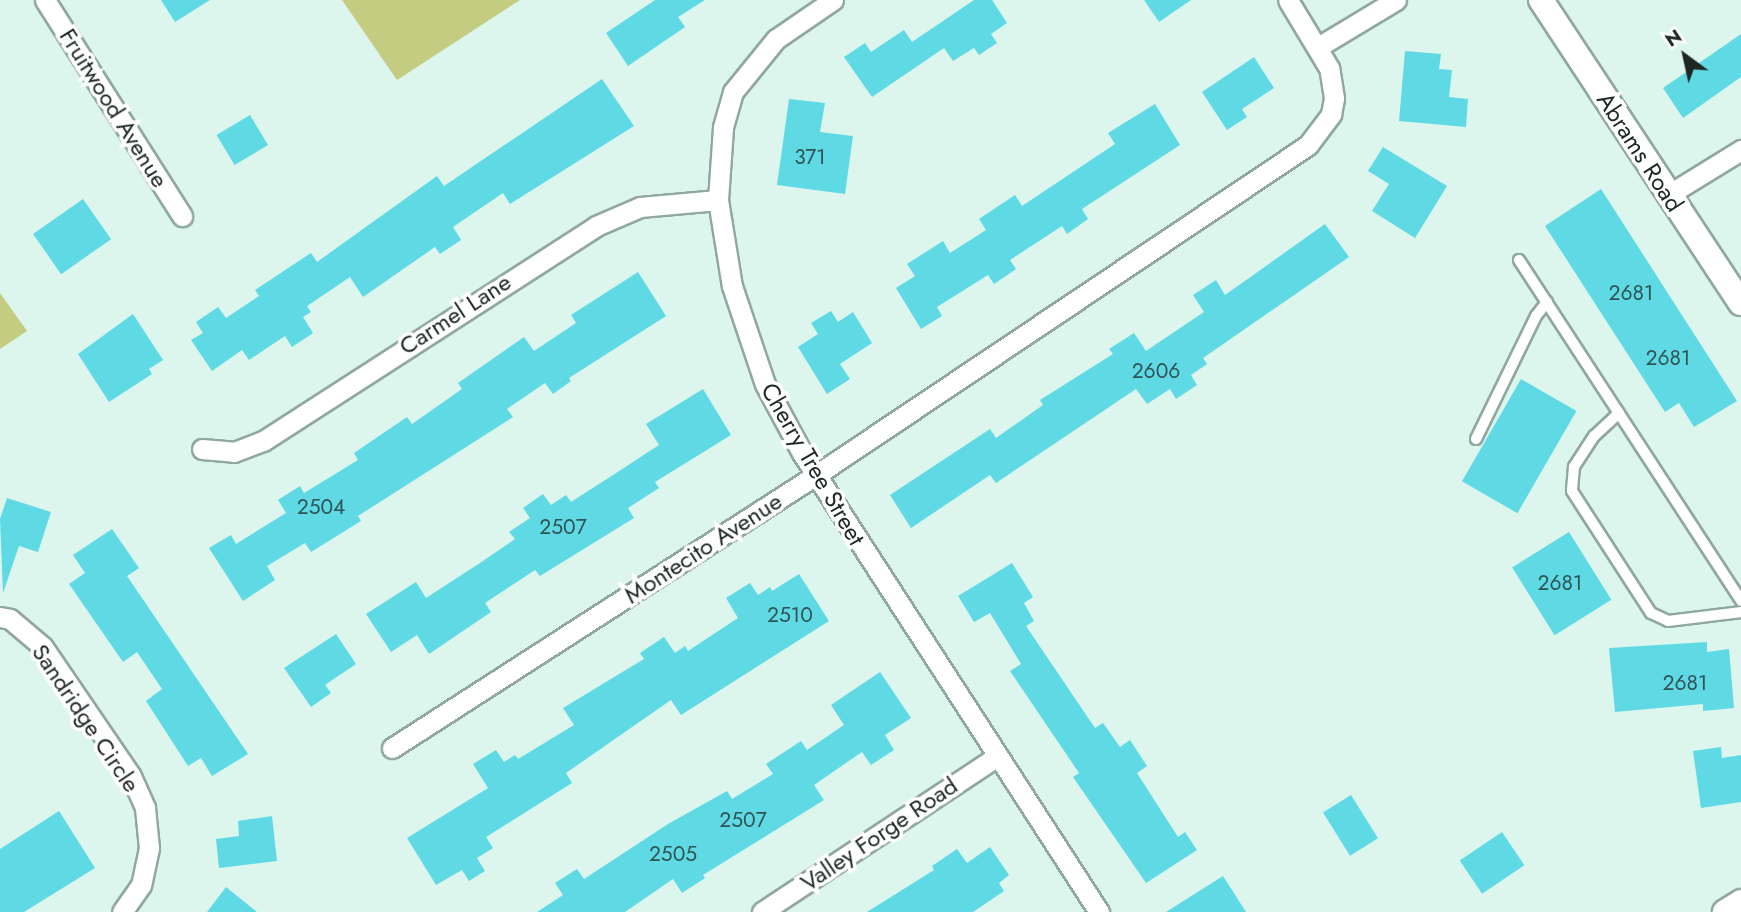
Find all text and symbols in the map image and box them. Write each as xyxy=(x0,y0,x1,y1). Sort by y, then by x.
north arrow xyxy=(1650,21,1720,91)
street label: Fruitwood Avenue xyxy=(54,23,174,193)
text: N xyxy=(1660,23,1687,53)
street label: Abrams Road xyxy=(1591,87,1689,217)
house number: 371 xyxy=(794,144,826,170)
street label: Carmel Lane xyxy=(394,267,516,361)
house number: 2681 xyxy=(1609,280,1653,306)
house number: 2681 xyxy=(1646,345,1690,371)
house number: 2606 xyxy=(1132,358,1180,384)
street label: Cherry Tree Street xyxy=(755,378,871,550)
street label: Montecito Avenue xyxy=(619,486,787,610)
house number: 2504 xyxy=(297,494,345,520)
house number: 2507 xyxy=(539,514,587,540)
house number: 2681 xyxy=(1538,570,1582,596)
house number: 2510 xyxy=(767,602,813,628)
street label: Sandridge Circle xyxy=(26,639,146,797)
house number: 2681 xyxy=(1663,670,1707,696)
street label: Valley Forge Road xyxy=(795,771,963,897)
house number: 2507 xyxy=(719,807,767,833)
house number: 2505 xyxy=(649,841,697,867)

